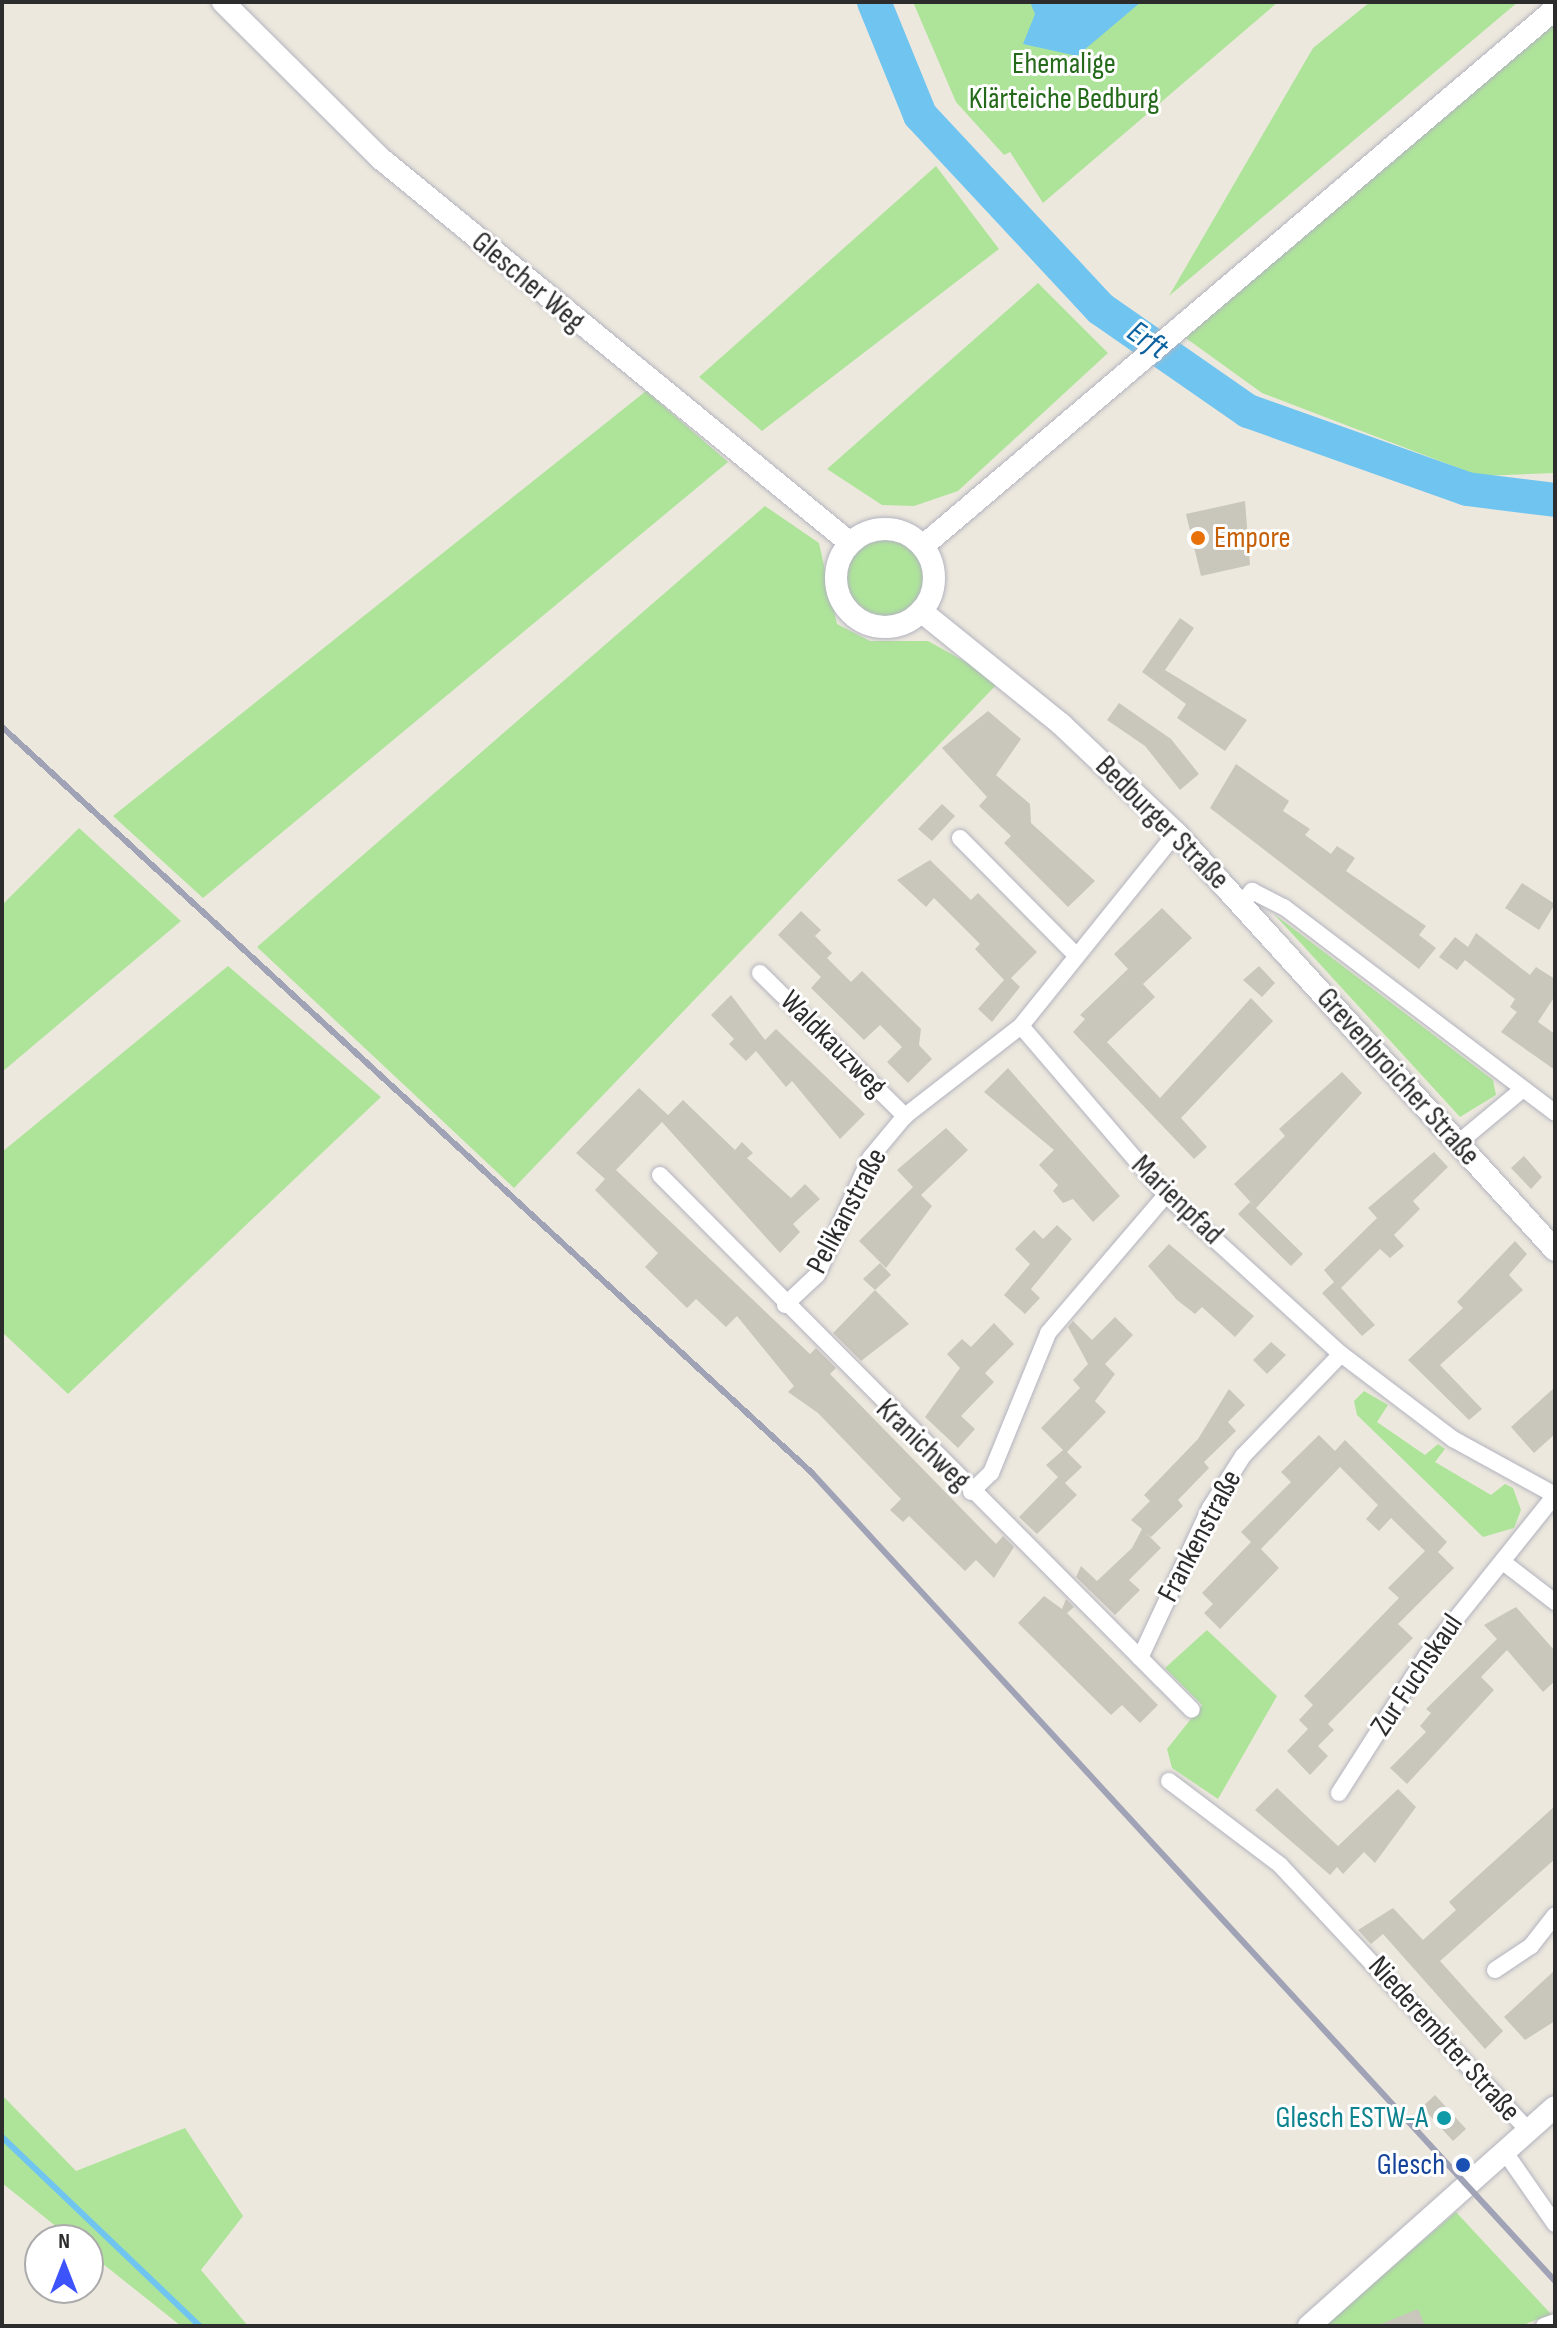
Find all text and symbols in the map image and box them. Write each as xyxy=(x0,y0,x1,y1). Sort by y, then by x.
park label: Ehemalige Klärteiche Bedburg xyxy=(969,46,1159,116)
street label: Glescher Weg xyxy=(464,224,592,340)
water label: Erft xyxy=(1119,314,1175,368)
place label: Empore xyxy=(1214,520,1291,556)
marker: Empore xyxy=(1189,529,1207,547)
street label: Bedburger Straße xyxy=(1088,749,1236,897)
street label: Grevenbroicher Straße xyxy=(1309,981,1487,1173)
street label: Waldkauzweg xyxy=(772,983,894,1105)
street label: Pelikanstraße xyxy=(799,1142,895,1280)
street label: Marienpfad xyxy=(1124,1148,1230,1252)
street label: Kranichweg xyxy=(868,1391,978,1499)
street label: Frankenstraße xyxy=(1150,1464,1250,1608)
street label: Zur Fuchskaul xyxy=(1363,1607,1471,1743)
street label: Niederembter Straße xyxy=(1360,1949,1528,2129)
place label: Glesch ESTW-A xyxy=(1276,2100,1428,2136)
marker: Glesch ESTW-A xyxy=(1435,2109,1453,2127)
place label: Glesch xyxy=(1377,2147,1445,2183)
marker: Glesch xyxy=(1452,2154,1474,2176)
north arrow xyxy=(24,2224,104,2304)
text: N xyxy=(58,2228,70,2255)

